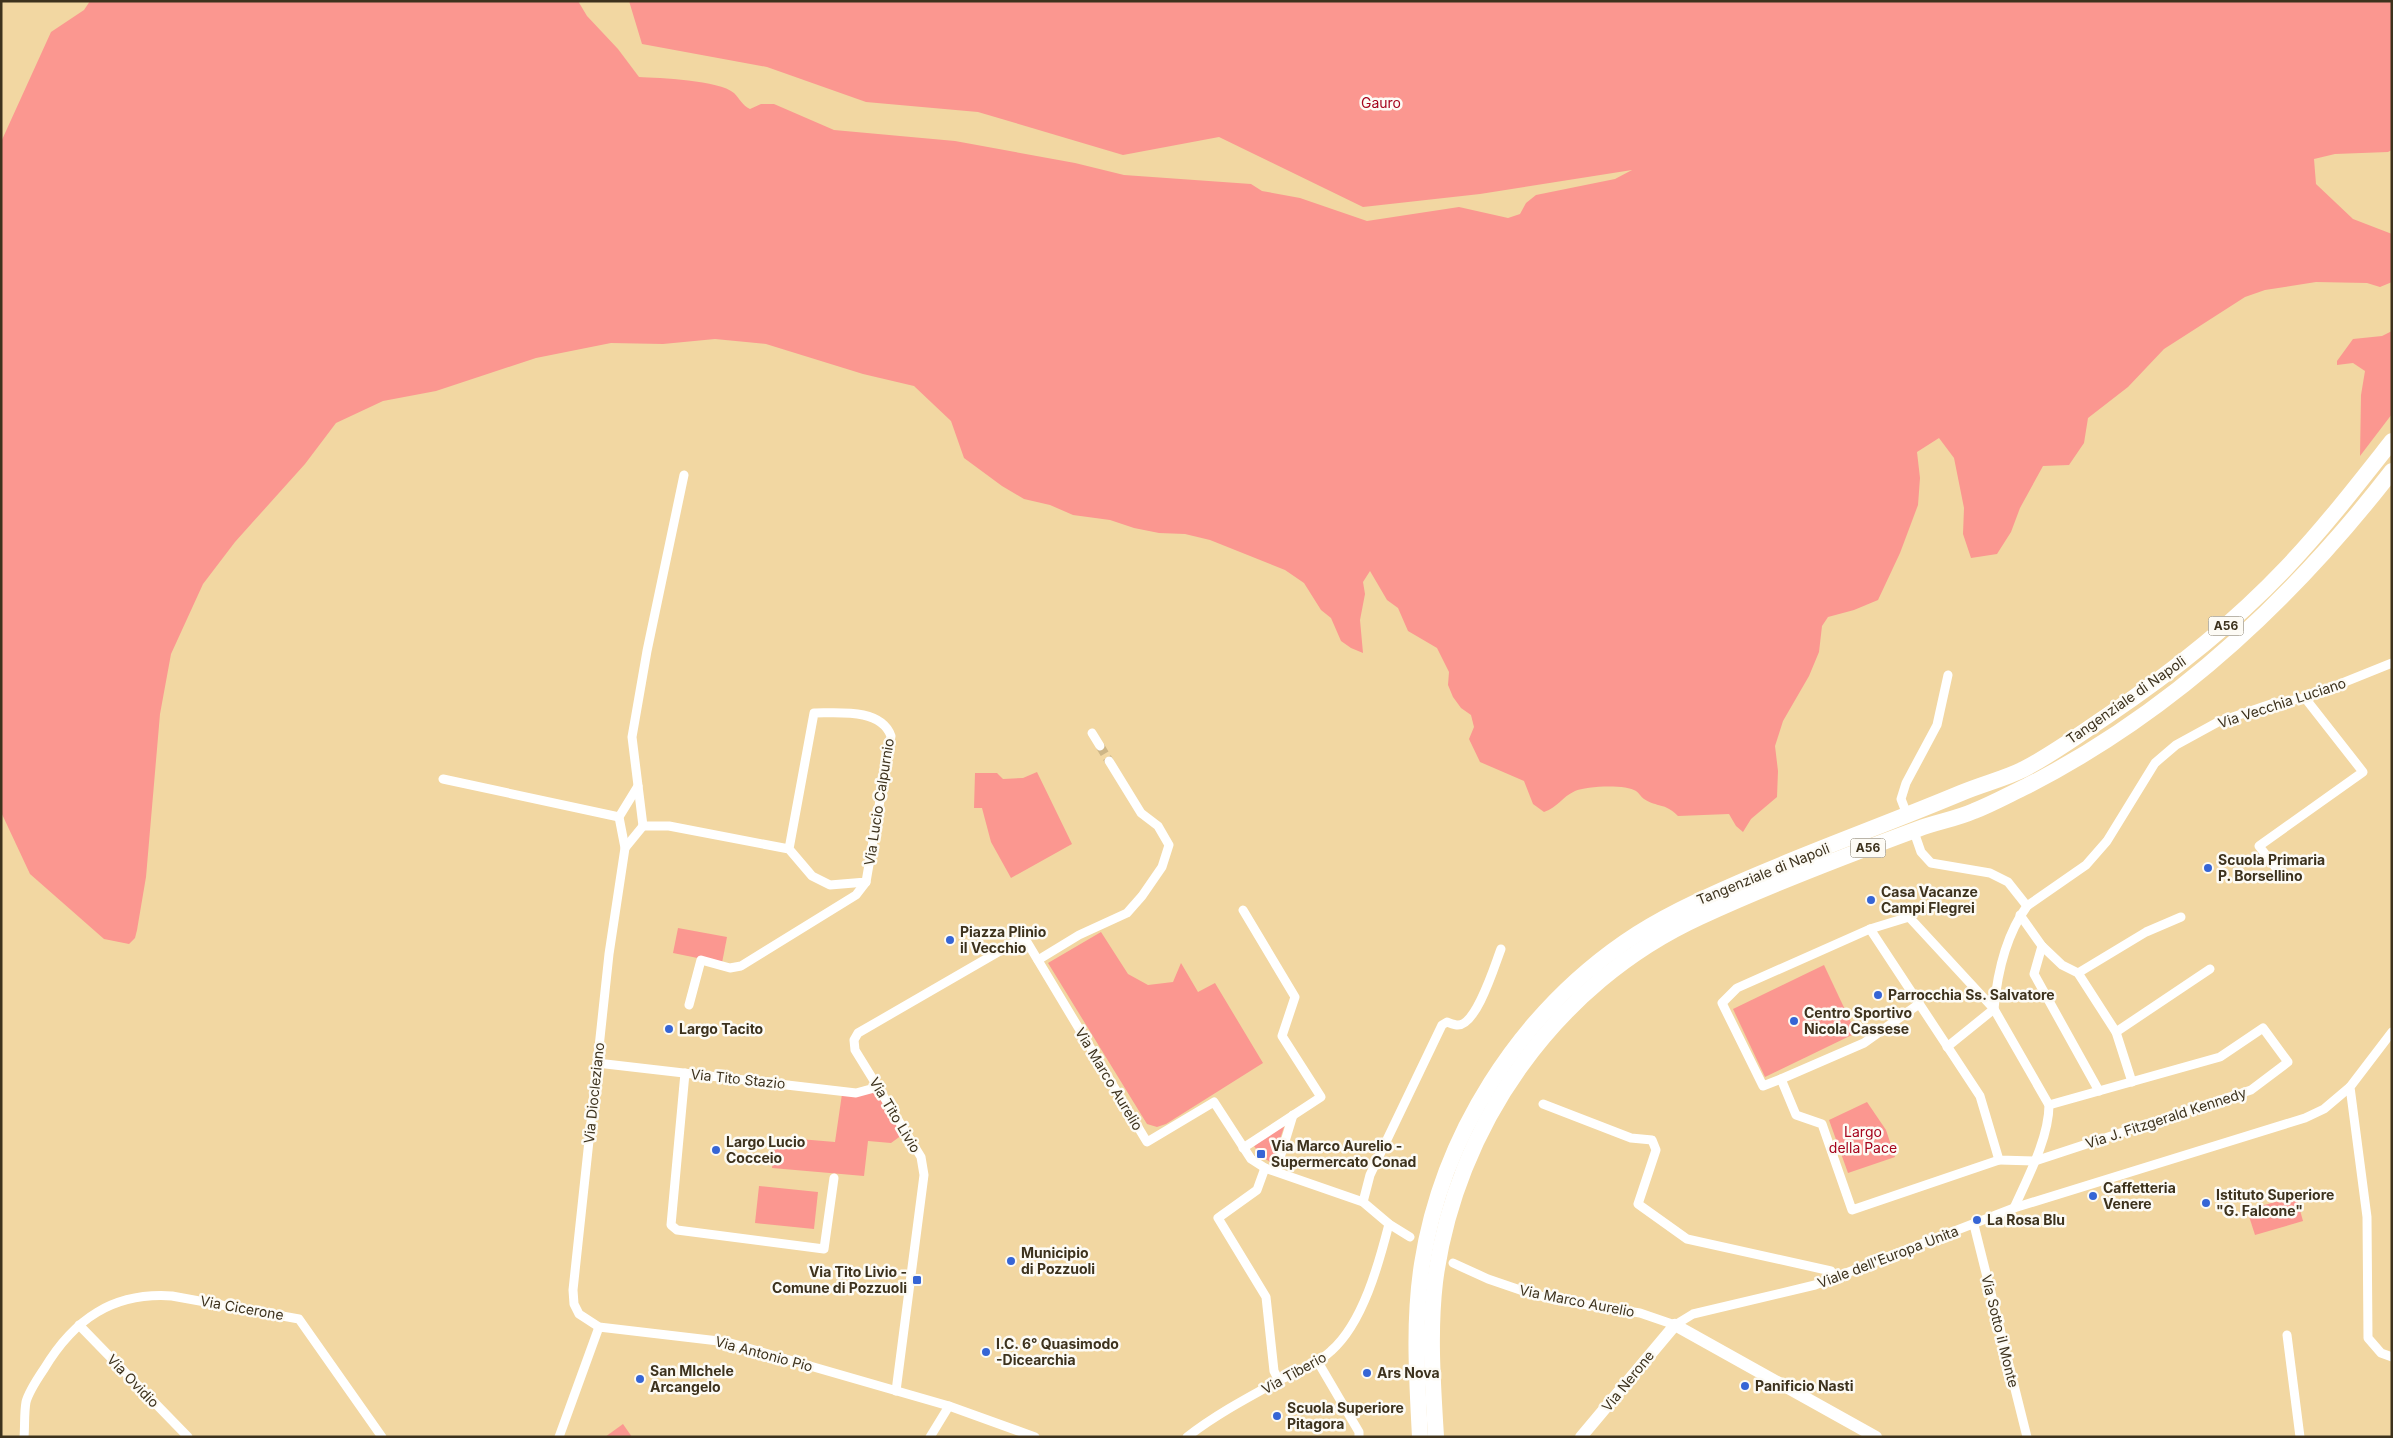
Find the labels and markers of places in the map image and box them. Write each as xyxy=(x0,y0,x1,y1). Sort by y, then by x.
place label: Scuola Primaria P. Borsellino xyxy=(2218,851,2325,884)
marker: Scuola Primaria P. Borsellino xyxy=(2202,862,2214,874)
place label: Casa Vacanze Campi Flegrei xyxy=(1881,883,1978,916)
marker: Casa Vacanze Campi Flegrei xyxy=(1865,894,1877,906)
place label: Piazza Plinio il Vecchio xyxy=(960,923,1047,956)
marker: Piazza Plinio il Vecchio xyxy=(944,934,956,946)
place label: Parrocchia Ss. Salvatore xyxy=(1888,986,2055,1003)
marker: Parrocchia Ss. Salvatore xyxy=(1872,989,1884,1001)
place label: Centro Sportivo Nicola Cassese xyxy=(1804,1004,1912,1037)
marker: Centro Sportivo Nicola Cassese xyxy=(1788,1015,1800,1027)
place label: Largo Tacito xyxy=(679,1020,764,1037)
marker: Largo Tacito xyxy=(663,1023,675,1035)
place label: Largo Lucio Cocceio xyxy=(726,1133,806,1166)
place label: Via Marco Aurelio - Supermercato Conad xyxy=(1271,1137,1416,1170)
marker: Largo Lucio Cocceio xyxy=(710,1144,722,1156)
marker: Via Marco Aurelio - Supermercato Conad xyxy=(1255,1148,1267,1160)
place label: Caffetteria Venere xyxy=(2103,1179,2176,1212)
place label: Istituto Superiore "G. Falcone" xyxy=(2216,1186,2334,1219)
marker: Caffetteria Venere xyxy=(2087,1190,2099,1202)
marker: Istituto Superiore "G. Falcone" xyxy=(2200,1197,2212,1209)
place label: La Rosa Blu xyxy=(1987,1211,2065,1228)
marker: La Rosa Blu xyxy=(1971,1214,1983,1226)
place label: Municipio di Pozzuoli xyxy=(1021,1244,1095,1277)
marker: Municipio di Pozzuoli xyxy=(1005,1255,1017,1267)
place label: Via Tito Livio - Comune di Pozzuoli xyxy=(772,1263,907,1296)
marker: Via Tito Livio - Comune di Pozzuoli xyxy=(911,1274,923,1286)
place label: I.C. 6° Quasimodo -Dicearchia xyxy=(996,1335,1119,1368)
marker: I.C. 6° Quasimodo -Dicearchia xyxy=(980,1346,992,1358)
place label: San MIchele Arcangelo xyxy=(650,1362,734,1395)
place label: Ars Nova xyxy=(1377,1364,1440,1381)
marker: Ars Nova xyxy=(1361,1367,1373,1379)
marker: San MIchele Arcangelo xyxy=(634,1373,646,1385)
place label: Panificio Nasti xyxy=(1755,1377,1854,1394)
marker: Panificio Nasti xyxy=(1739,1380,1751,1392)
place label: Scuola Superiore Pitagora xyxy=(1287,1399,1404,1432)
marker: Scuola Superiore Pitagora xyxy=(1271,1410,1283,1422)

